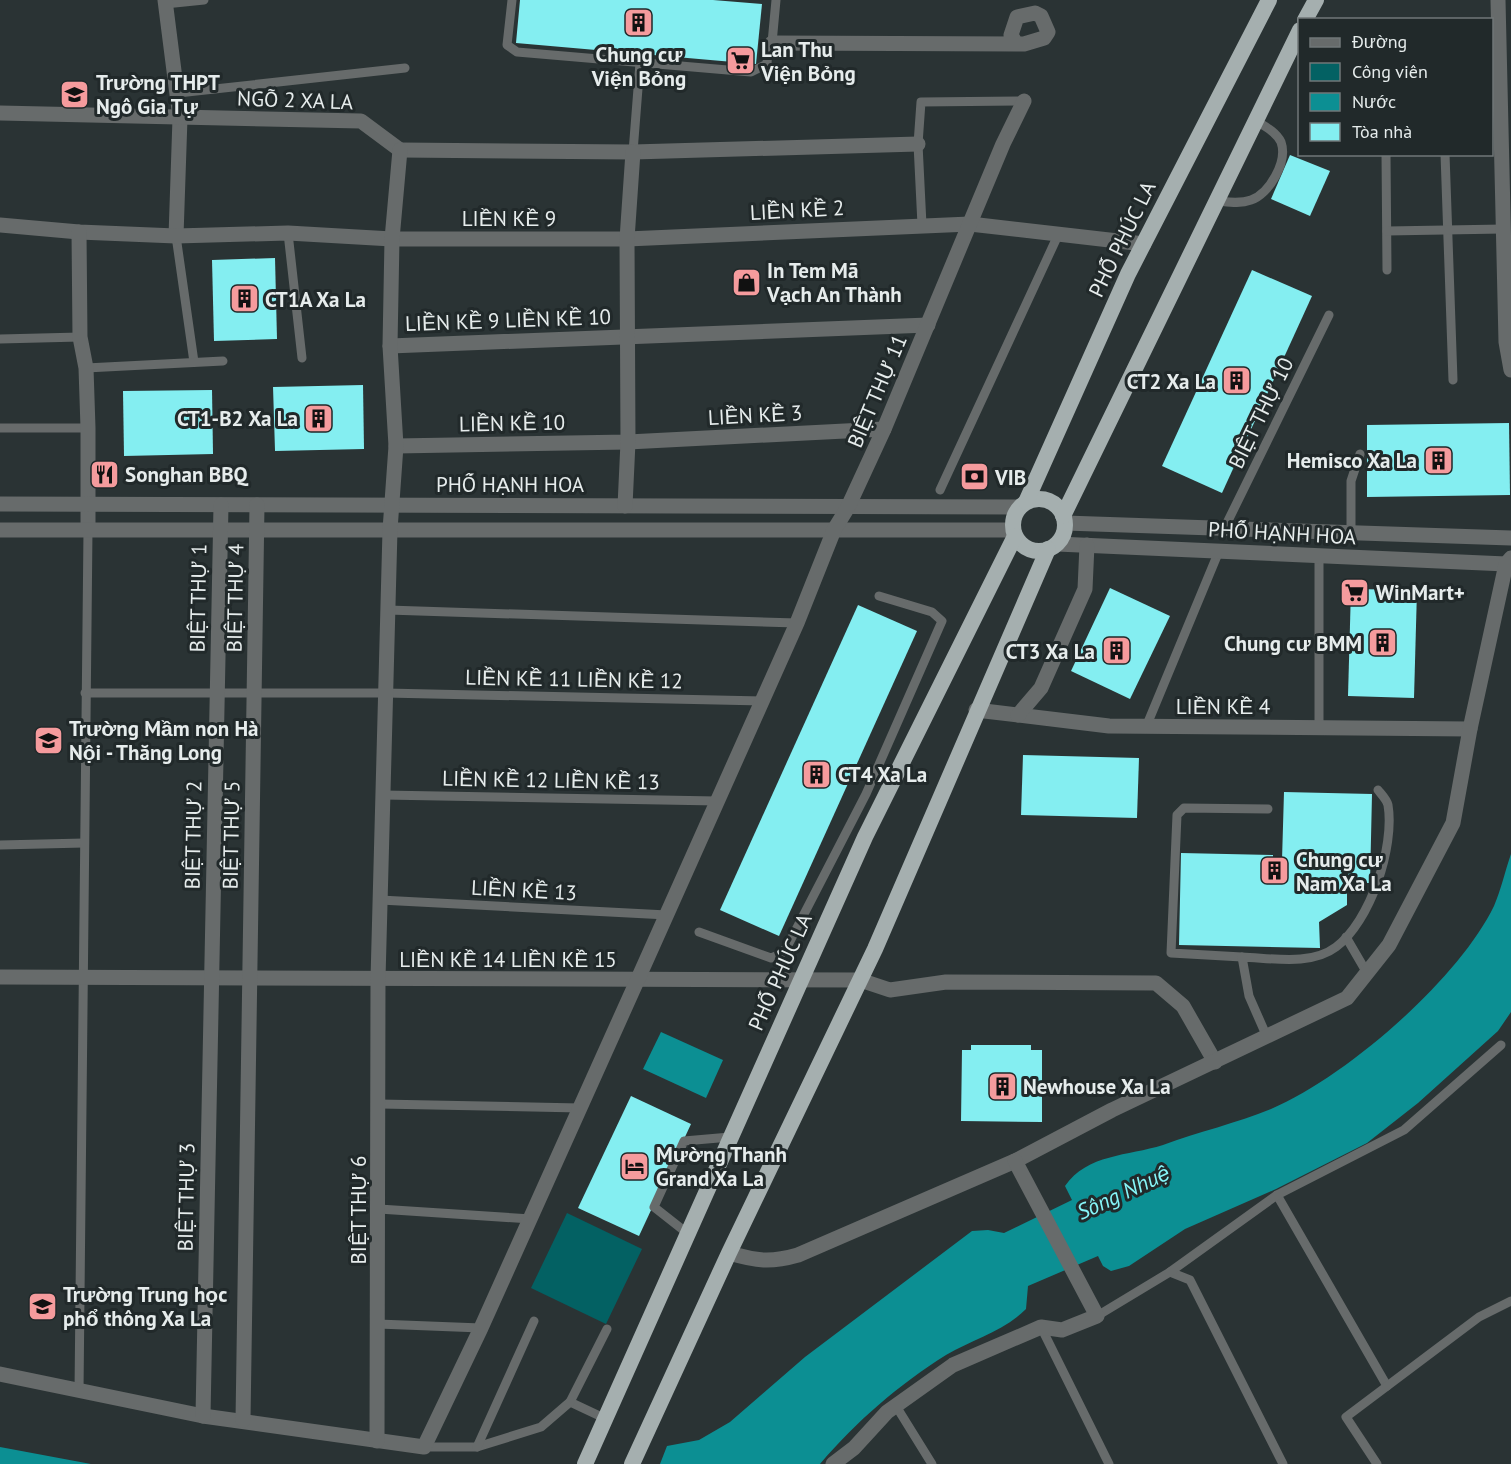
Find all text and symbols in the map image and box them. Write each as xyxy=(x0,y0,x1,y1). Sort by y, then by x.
building icon: Chung cư Viện Bỏng xyxy=(623,7,655,39)
legend xyxy=(1298,18,1493,156)
text: Đường xyxy=(1351,30,1407,53)
place label: Lan Thu Viện Bỏng xyxy=(760,36,856,87)
place label: Chung cư Viện Bỏng xyxy=(591,41,686,92)
supermarket icon: Lan Thu Viện Bỏng xyxy=(724,45,756,77)
text: Công viên xyxy=(1352,60,1428,83)
place label: Trường THPT Ngô Gia Tự xyxy=(96,69,220,120)
school or university icon: Trường THPT Ngô Gia Tự xyxy=(59,78,91,110)
street label: NGÕ 2 XA LA xyxy=(237,84,354,116)
text: Nước xyxy=(1352,90,1396,113)
text: Tòa nhà xyxy=(1352,120,1412,143)
street label: PHỐ PHÚC LA xyxy=(1082,176,1162,301)
street label: LIỀN KỀ 2 xyxy=(749,194,845,226)
street label: LIỀN KỀ 9 xyxy=(462,205,556,232)
place label: In Tem Mã Vạch An Thành xyxy=(766,257,902,308)
shop icon: In Tem Mã Vạch An Thành xyxy=(730,266,762,298)
building icon: CT1A Xa La xyxy=(228,283,260,315)
place label: CT1A Xa La xyxy=(265,286,366,313)
street label: LIỀN KỀ 9 LIỀN KỀ 10 xyxy=(404,303,612,337)
street label: BIỆT THỰ 11 xyxy=(841,330,913,452)
street label: BIỆT THỰ 10 xyxy=(1222,353,1300,473)
building icon: CT2 Xa La xyxy=(1221,365,1253,397)
place label: CT2 Xa La xyxy=(1127,368,1216,395)
street label: LIỀN KỀ 3 xyxy=(707,399,803,431)
building icon: CT1-B2 Xa La xyxy=(303,402,335,434)
place label: CT1-B2 Xa La xyxy=(177,405,298,432)
street label: LIỀN KỀ 10 xyxy=(459,409,565,437)
building icon: Hemisco Xa La xyxy=(1422,444,1454,476)
place label: Hemisco Xa La xyxy=(1287,447,1417,474)
restaurant icon: Songhan BBQ xyxy=(88,458,120,490)
place label: Songhan BBQ xyxy=(125,461,249,488)
bank icon: VIB xyxy=(958,461,990,493)
place label: VIB xyxy=(994,464,1026,491)
street label: PHỐ HẠNH HOA xyxy=(436,471,585,498)
street label: PHỐ HẠNH HOA xyxy=(1207,516,1357,550)
street label: BIỆT THỰ 1 xyxy=(184,543,212,653)
street label: BIỆT THỰ 4 xyxy=(221,543,249,653)
supermarket icon: WinMart+ xyxy=(1339,576,1371,608)
place label: WinMart+ xyxy=(1376,579,1465,606)
building icon: Chung cư BMM xyxy=(1367,627,1399,659)
place label: Chung cư BMM xyxy=(1224,630,1362,657)
building icon: CT3 Xa La xyxy=(1100,635,1132,667)
place label: CT3 Xa La xyxy=(1006,638,1095,665)
street label: LIỀN KỀ 11 LIỀN KỀ 12 xyxy=(465,664,683,694)
street label: LIỀN KỀ 4 xyxy=(1176,693,1270,720)
place label: Trường Mầm non Hà Nội - Thăng Long xyxy=(69,715,259,766)
school or university icon: Trường Mầm non Hà Nội - Thăng Long xyxy=(32,724,64,756)
building icon: CT4 Xa La xyxy=(801,758,833,790)
place label: CT4 Xa La xyxy=(838,761,927,788)
street label: LIỀN KỀ 12 LIỀN KỀ 13 xyxy=(442,765,660,795)
street label: BIỆT THỰ 2 xyxy=(179,780,207,890)
street label: BIỆT THỰ 5 xyxy=(217,780,245,890)
place label: Chung cư Nam Xa La xyxy=(1296,846,1392,897)
building icon: Chung cư Nam Xa La xyxy=(1259,855,1291,887)
street label: LIỀN KỀ 13 xyxy=(470,874,578,906)
street label: PHỐ PHÚC LA xyxy=(742,909,818,1035)
street label: LIỀN KỀ 14 LIỀN KỀ 15 xyxy=(399,946,617,973)
building icon: Newhouse Xa La xyxy=(986,1070,1018,1102)
place label: Newhouse Xa La xyxy=(1023,1073,1171,1100)
place label: Mường Thanh Grand Xa La xyxy=(656,1141,787,1192)
street label: BIỆT THỰ 3 xyxy=(172,1142,200,1252)
hotel icon: Mường Thanh Grand Xa La xyxy=(619,1150,651,1182)
street label: BIỆT THỰ 6 xyxy=(345,1156,372,1264)
water label: Sông Nhuệ xyxy=(1072,1158,1174,1226)
place label: Trường Trung học phổ thông Xa La xyxy=(63,1281,227,1332)
school or university icon: Trường Trung học phổ thông Xa La xyxy=(26,1290,58,1322)

